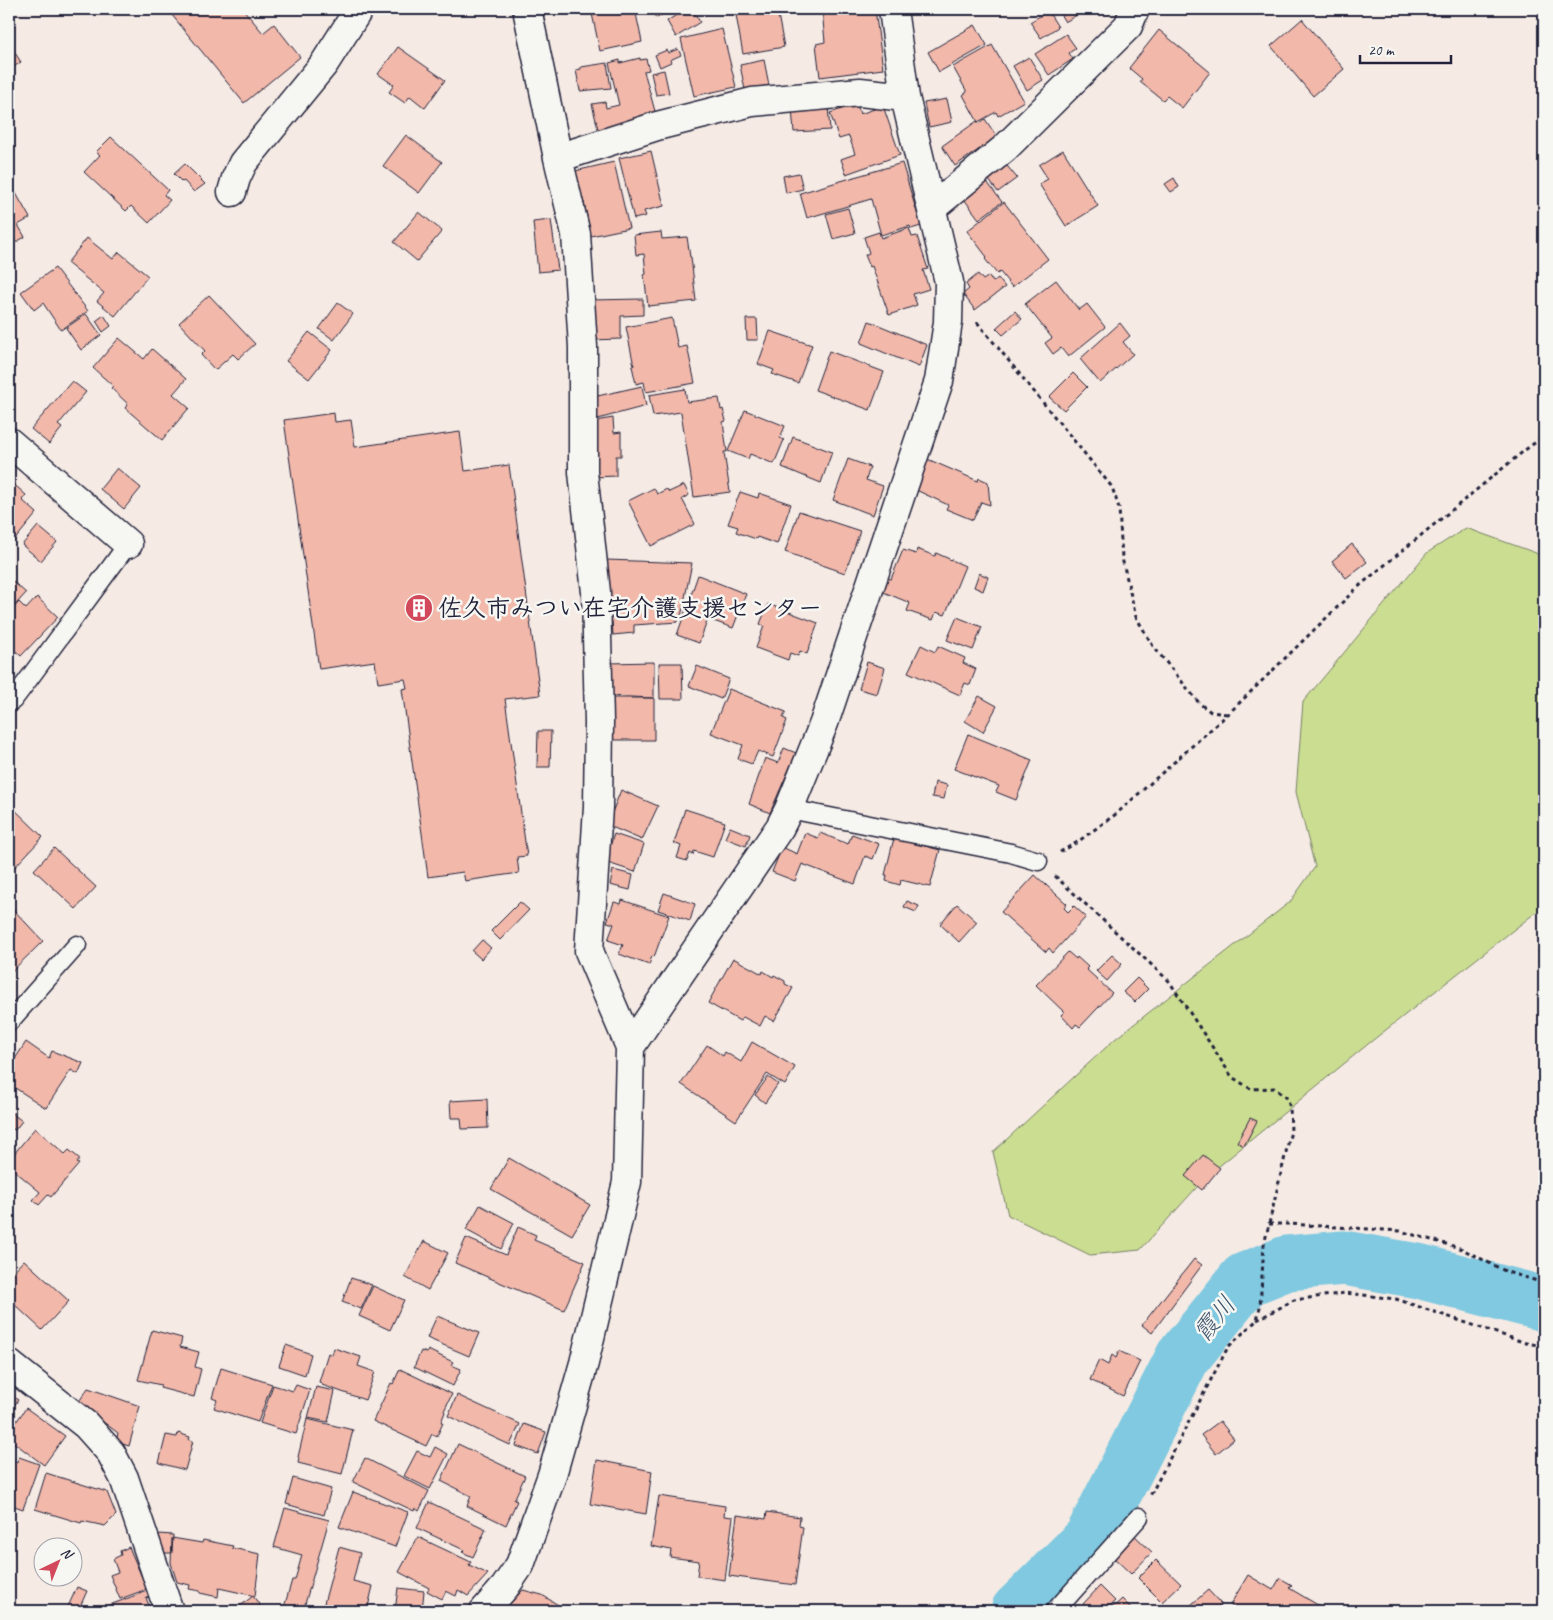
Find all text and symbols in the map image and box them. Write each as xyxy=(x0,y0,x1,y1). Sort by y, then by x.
scale bar xyxy=(1360,32,1452,64)
text: 20 m xyxy=(1368,41,1395,60)
building icon: 佐久市みつい在宅介護支援センター xyxy=(404,593,434,623)
place label: 佐久市みつい在宅介護支援センター xyxy=(438,593,822,623)
water label: 霞川 xyxy=(1187,1289,1243,1348)
north arrow xyxy=(32,1538,82,1588)
text: N xyxy=(58,1544,77,1564)

